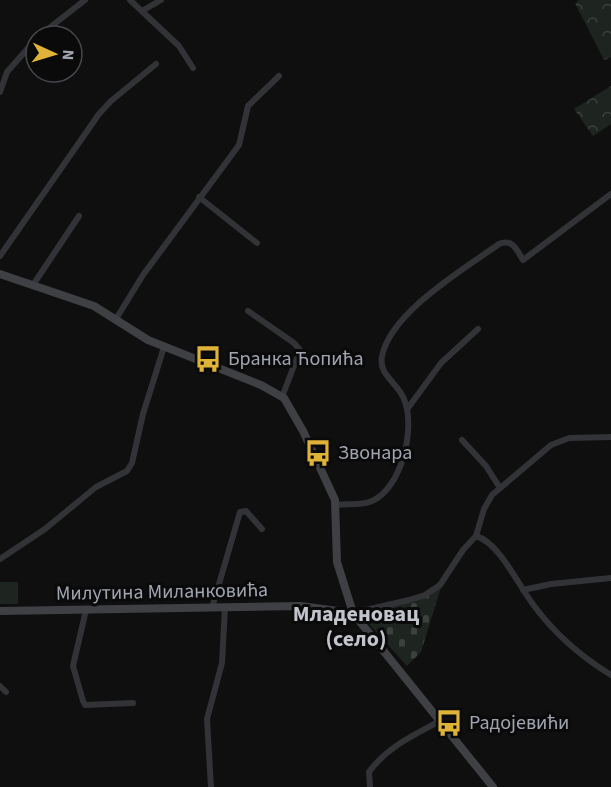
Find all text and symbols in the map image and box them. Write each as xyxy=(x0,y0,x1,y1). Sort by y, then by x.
north arrow xyxy=(24,24,84,84)
text: N xyxy=(57,49,79,61)
bus stop icon: Бранка Ћопића xyxy=(193,344,223,374)
place label: Бранка Ћопића xyxy=(228,345,363,373)
bus stop icon: Звонара xyxy=(303,438,333,468)
place label: Звонара xyxy=(338,439,412,467)
street label: Милутина Миланковића xyxy=(56,576,268,608)
district label: Младеновац (село) xyxy=(293,598,419,655)
bus stop icon: Радојевићи xyxy=(434,708,464,738)
place label: Радојевићи xyxy=(469,709,569,737)

